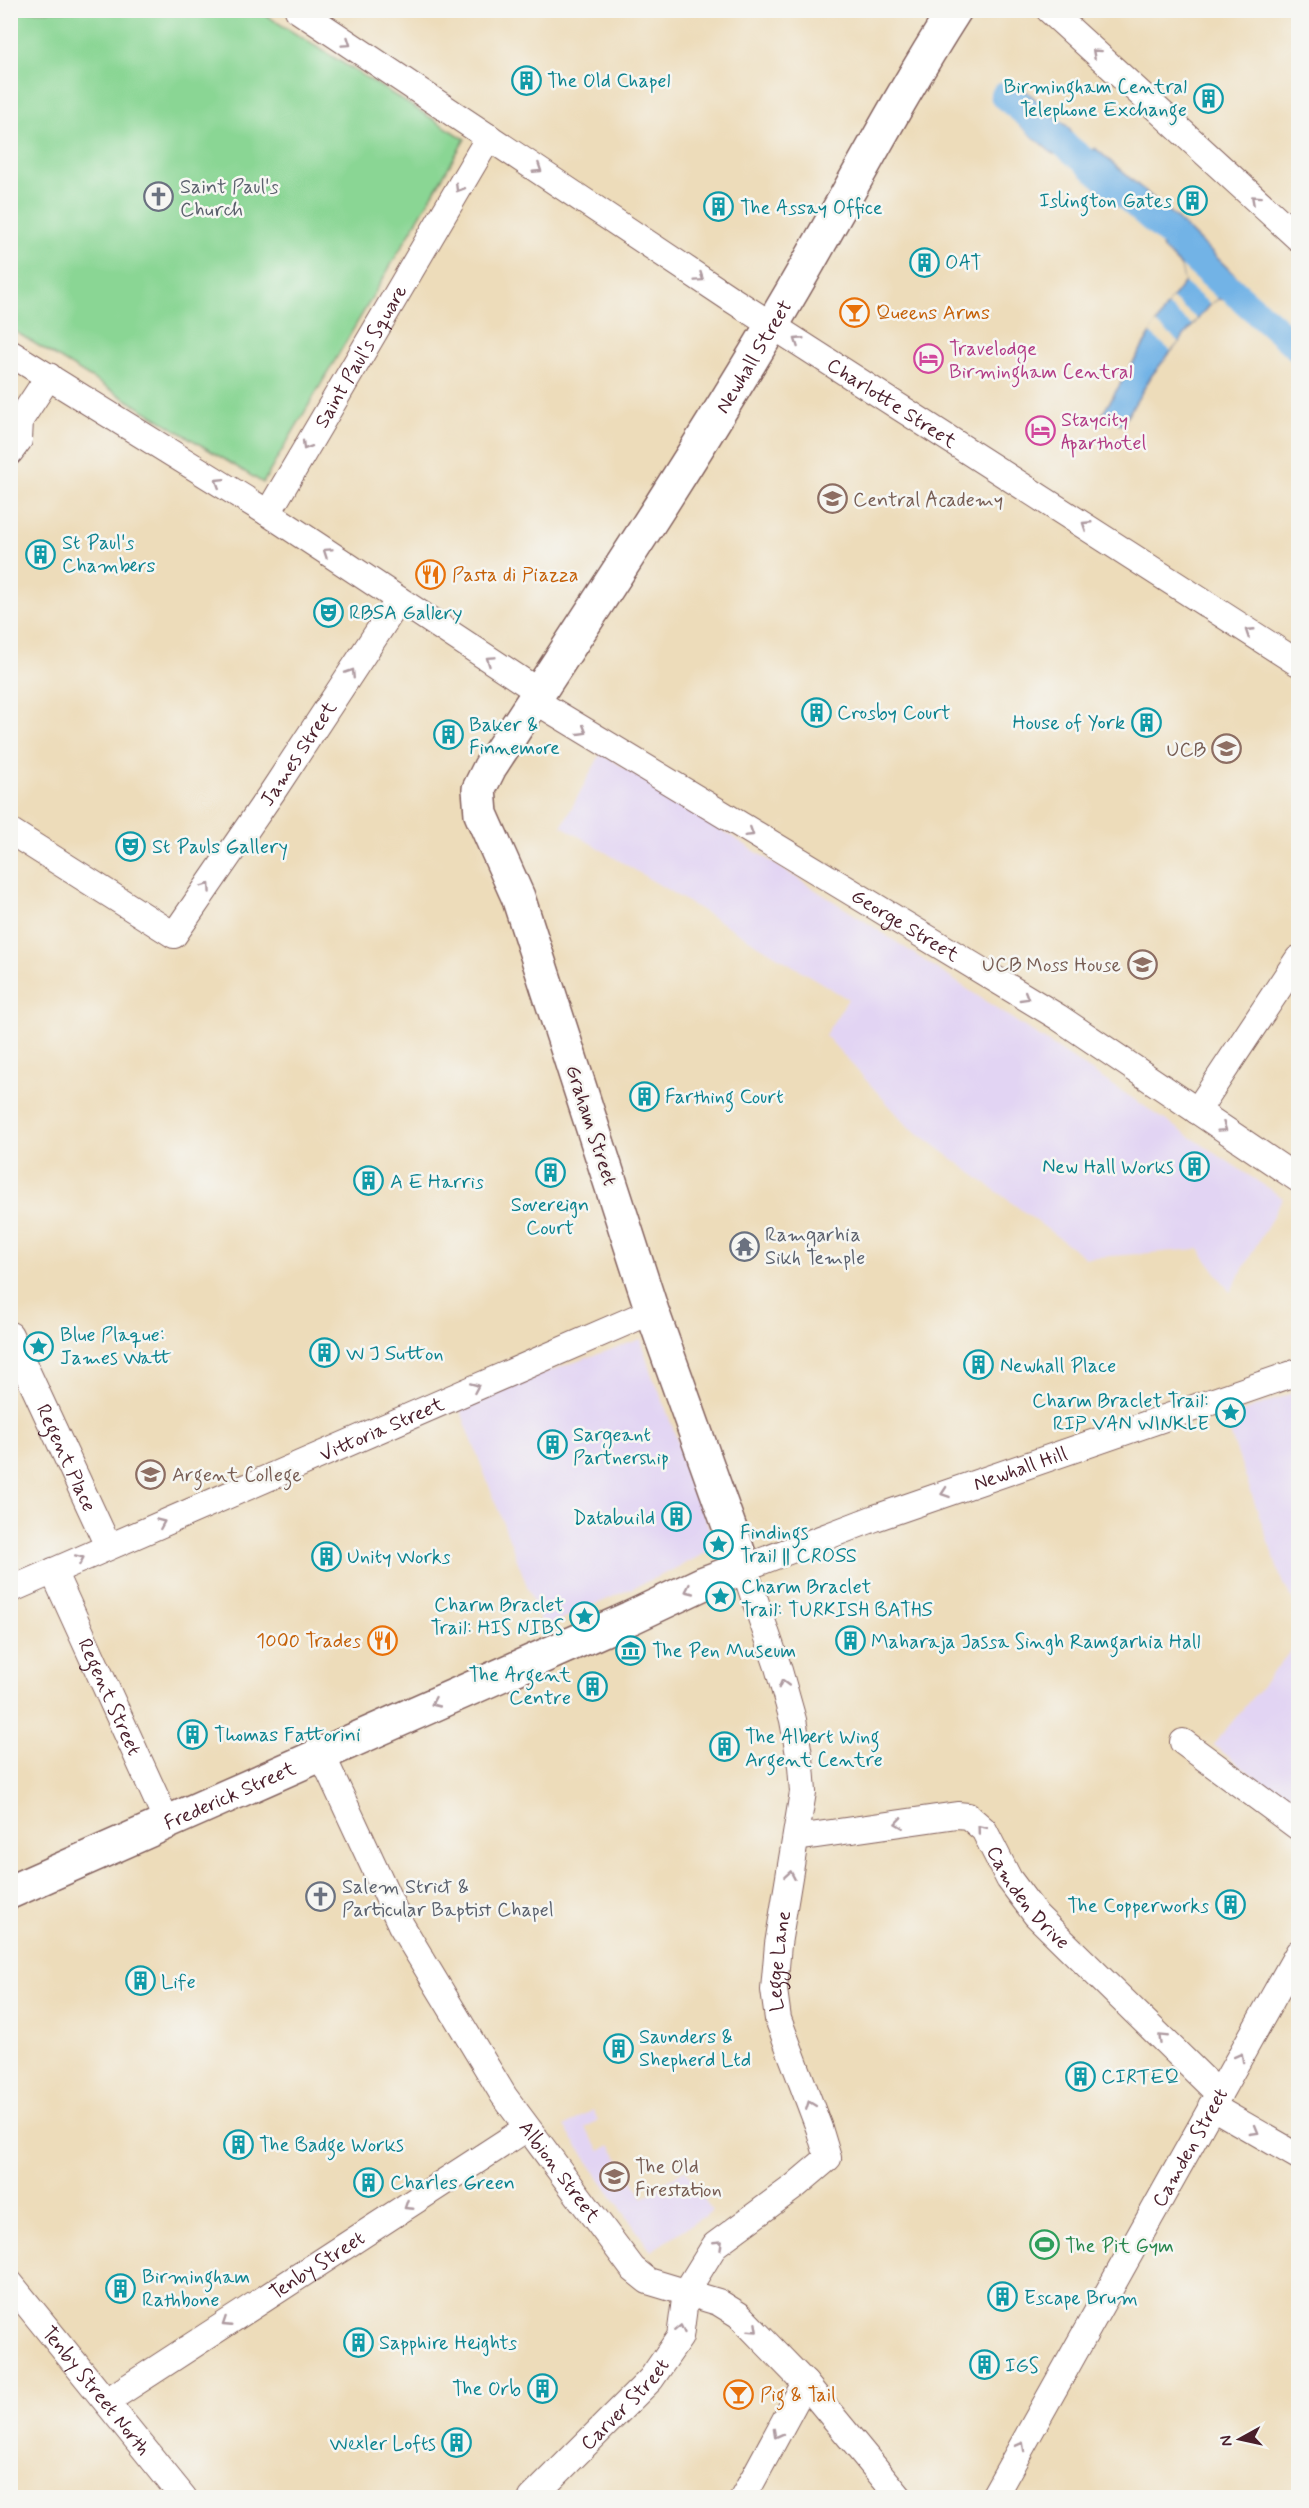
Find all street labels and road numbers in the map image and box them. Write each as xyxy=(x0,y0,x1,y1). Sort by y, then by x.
street label: Saint Paul's Square xyxy=(309,280,414,433)
street label: Newhall Street xyxy=(710,295,799,419)
street label: Charlotte Street xyxy=(821,352,962,455)
street label: James Street xyxy=(254,696,344,812)
street label: George Street xyxy=(846,883,964,969)
street label: Graham Street xyxy=(558,1062,623,1189)
street label: Vittoria Street xyxy=(316,1391,449,1469)
street label: Regent Place xyxy=(29,1400,102,1516)
street label: Newhall Hill xyxy=(970,1441,1071,1498)
street label: Regent Street xyxy=(70,1634,147,1760)
street label: Frederick Street xyxy=(160,1755,300,1837)
street label: Camden Drive xyxy=(979,1841,1075,1956)
street label: Legge Lane xyxy=(762,1909,798,2013)
street label: Camden Street xyxy=(1146,2083,1235,2212)
street label: Albion Street xyxy=(512,2116,606,2229)
street label: Tenby Street xyxy=(265,2225,370,2307)
street label: Tenby Street North xyxy=(35,2321,156,2462)
street label: Carver Street xyxy=(575,2354,676,2457)

